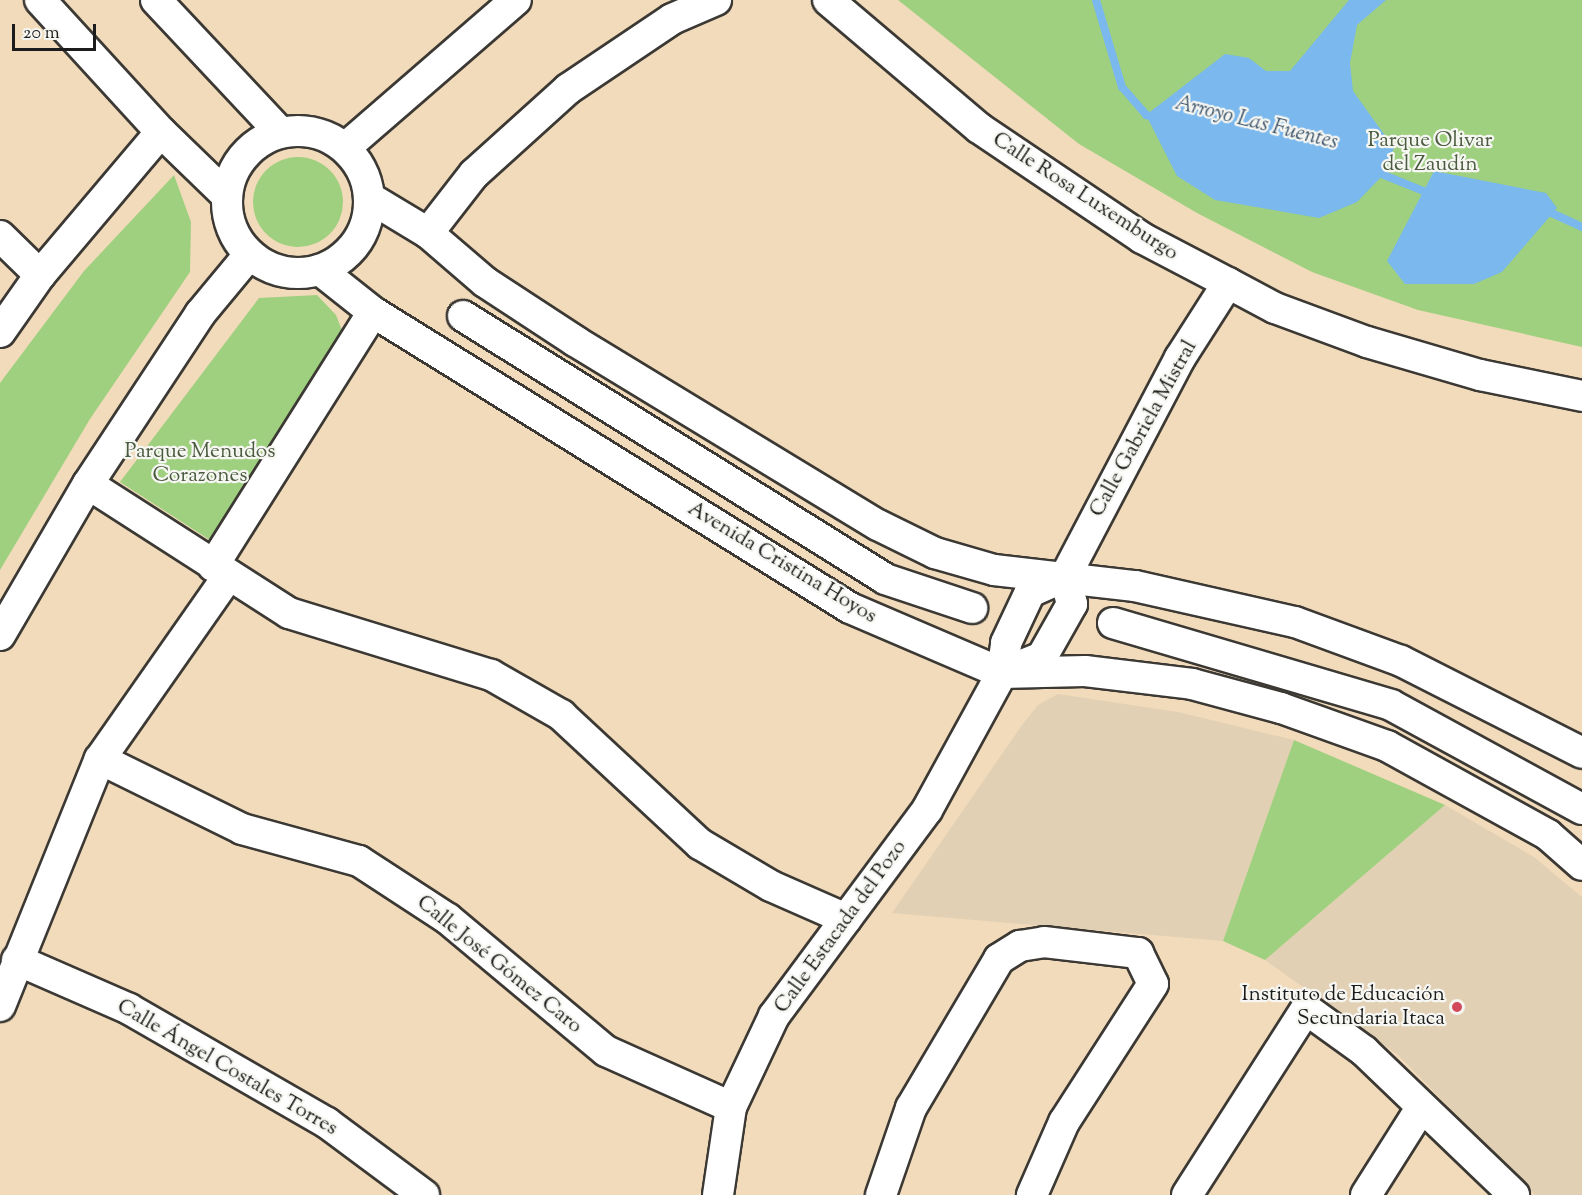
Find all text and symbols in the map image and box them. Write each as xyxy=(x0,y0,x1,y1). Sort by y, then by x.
scale bar xyxy=(15,12,99,50)
text: 20 m xyxy=(23,21,60,47)
water label: Arroyo Las Fuentes xyxy=(1172,91,1340,157)
street label: Calle Rosa Luxemburgo xyxy=(987,127,1183,267)
park label: Parque Olivar del Zaudín xyxy=(1368,128,1492,178)
street label: Calle Gabriela Mistral xyxy=(1085,336,1203,522)
park label: Parque Menudos Corazones xyxy=(124,439,276,489)
street label: Avenida Cristina Hoyos xyxy=(683,497,881,629)
street label: Calle Estacada del Pozo xyxy=(770,835,912,1019)
street label: Calle José Gómez Caro xyxy=(411,891,587,1039)
place label: Instituto de Educación Secundaria Itaca xyxy=(1242,982,1445,1032)
street label: Calle Ángel Costales Torres xyxy=(112,994,342,1142)
marker: Instituto de Educación Secundaria Itaca xyxy=(1450,1000,1464,1014)

